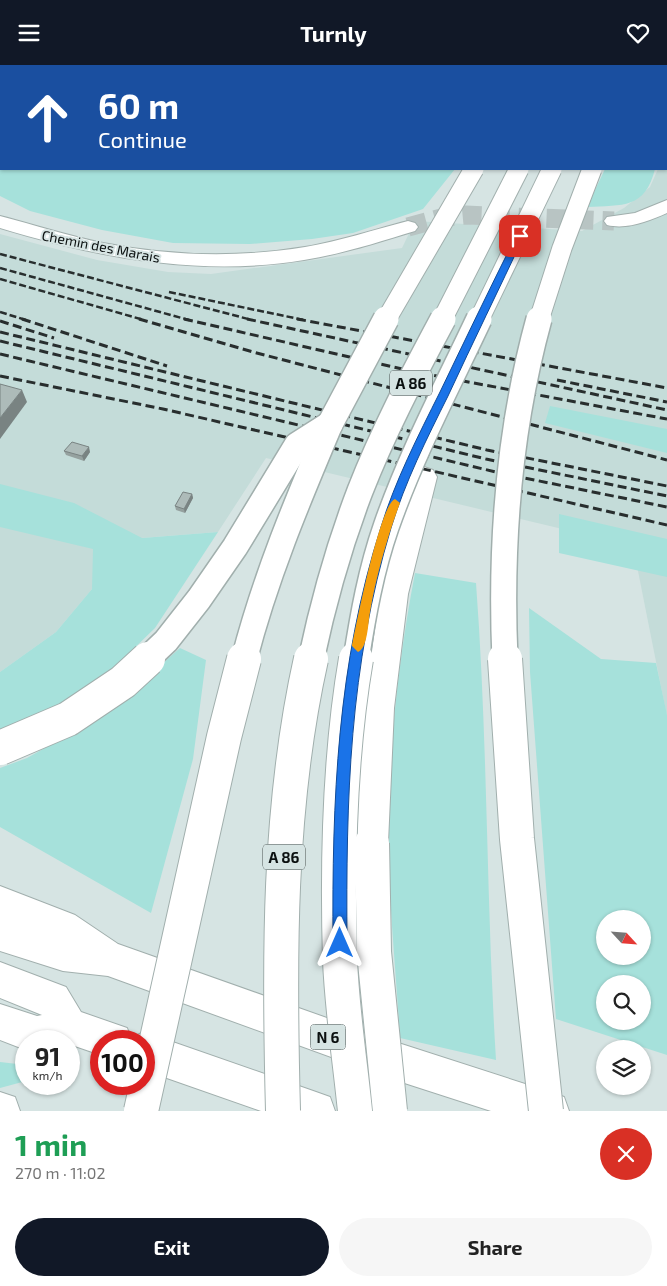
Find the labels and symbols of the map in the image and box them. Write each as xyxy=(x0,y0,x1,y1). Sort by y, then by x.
pin xyxy=(499,215,541,257)
street label: Chemin des Marais xyxy=(40,226,162,266)
road number: A 86 xyxy=(390,371,432,395)
road number: A 86 xyxy=(263,845,305,869)
north arrow xyxy=(596,910,651,965)
position arrow xyxy=(313,916,365,968)
road number: N 6 xyxy=(310,1025,346,1049)
speed limit sign: 100 xyxy=(90,1030,155,1095)

